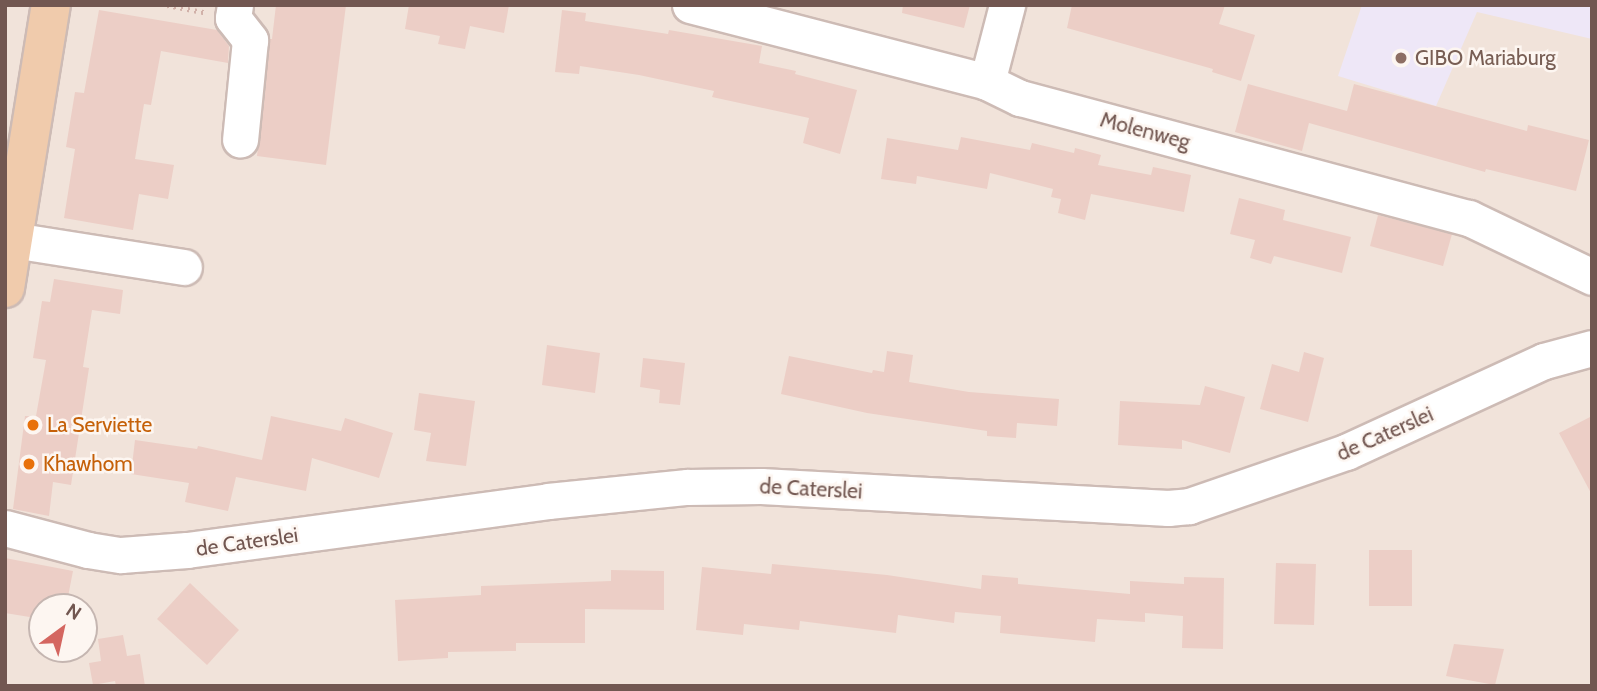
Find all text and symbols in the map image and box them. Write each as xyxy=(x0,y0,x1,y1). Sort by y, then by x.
place label: GIBO Mariaburg xyxy=(1415,45,1556,71)
marker: GIBO Mariaburg xyxy=(1393,50,1409,66)
street label: Molenweg xyxy=(1097,107,1193,155)
street label: de Caterslei xyxy=(1333,402,1437,466)
place label: La Serviette xyxy=(47,412,152,438)
marker: La Serviette xyxy=(25,417,41,433)
place label: Khawhom xyxy=(43,451,133,477)
marker: Khawhom xyxy=(21,456,37,472)
street label: de Caterslei xyxy=(759,474,863,504)
street label: de Caterslei xyxy=(194,522,300,562)
north arrow xyxy=(28,593,98,663)
text: N xyxy=(62,598,86,625)

